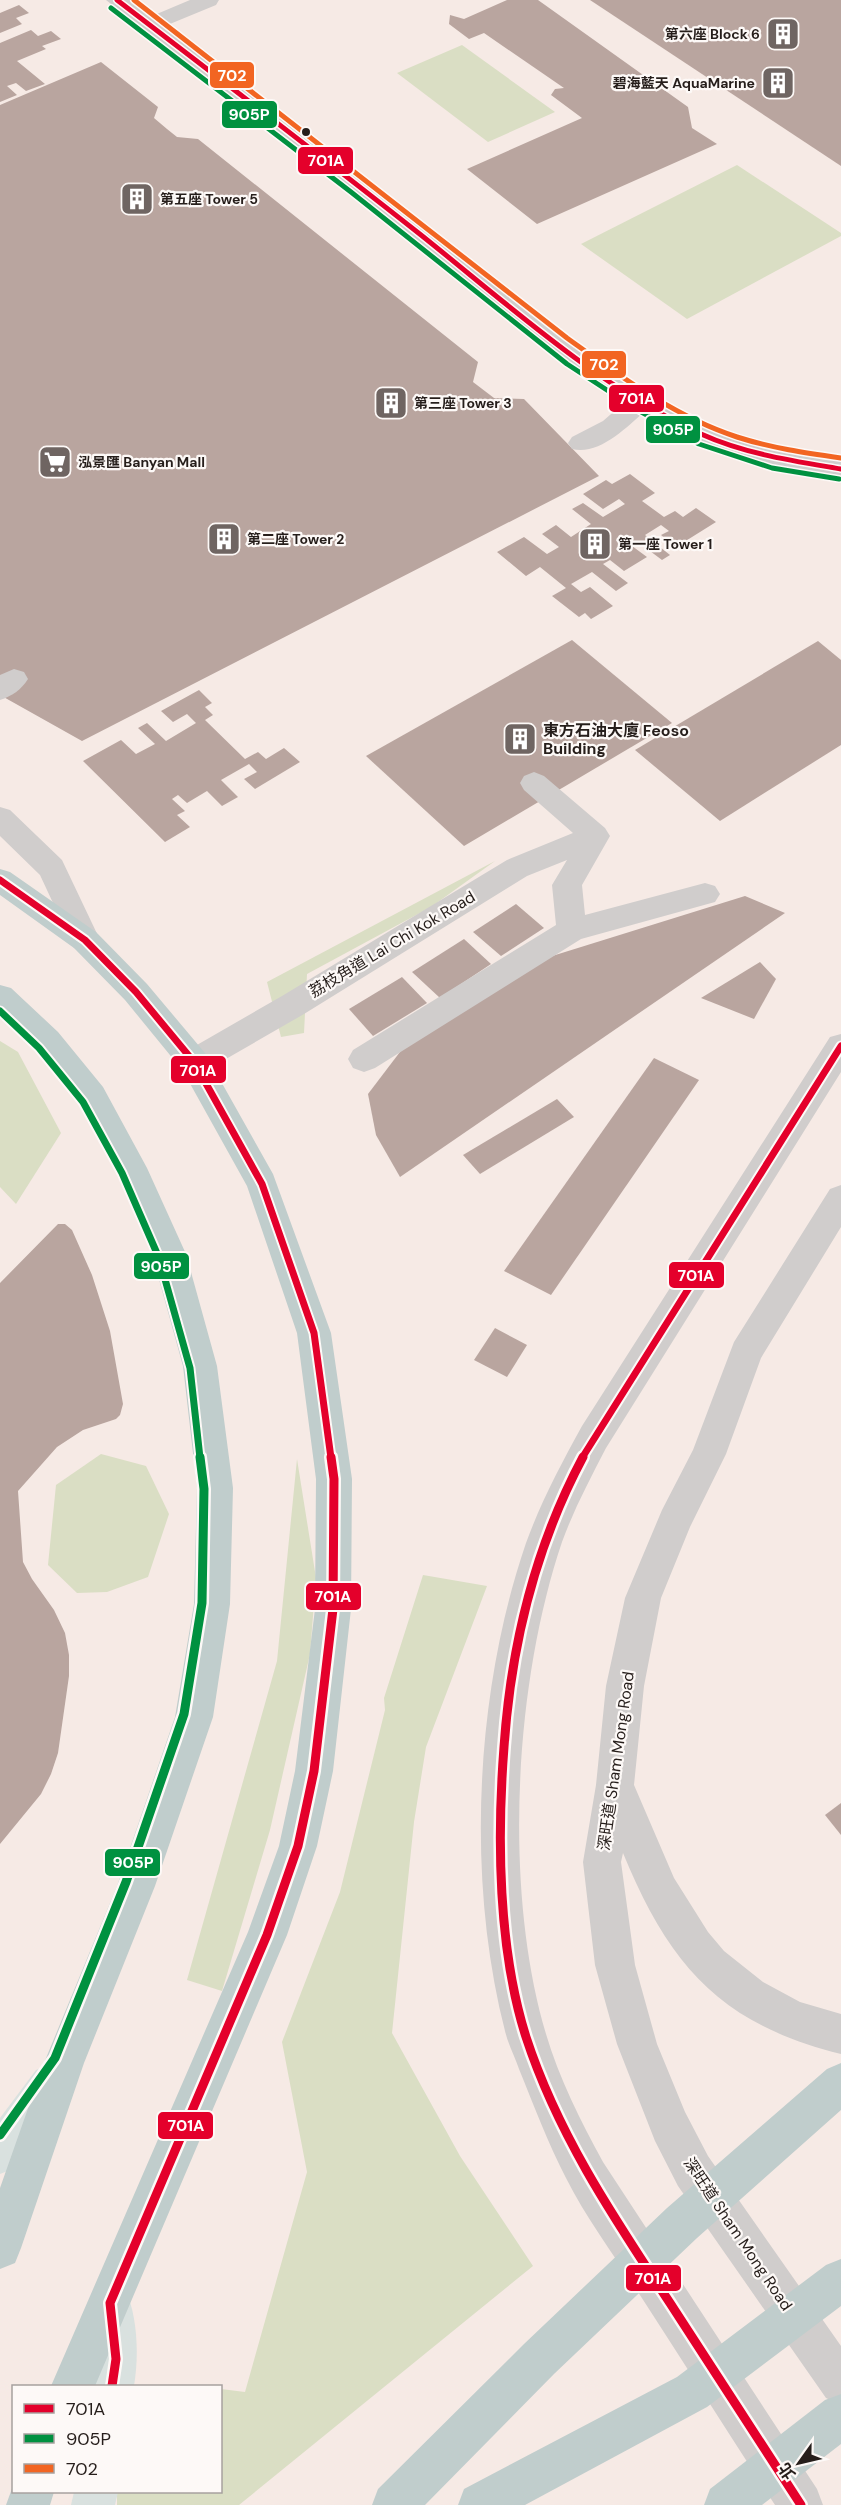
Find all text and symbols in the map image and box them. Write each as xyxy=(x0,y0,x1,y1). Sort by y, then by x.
building icon: 第六座 Block 6 xyxy=(765,16,801,52)
place label: 第六座 Block 6 xyxy=(665,25,760,43)
line badge: 702 xyxy=(209,61,255,89)
text: 702 xyxy=(218,65,246,86)
building icon: 碧海藍天 AquaMarine xyxy=(760,65,796,101)
place label: 碧海藍天 AquaMarine xyxy=(613,74,755,92)
line badge: 905P xyxy=(221,100,278,129)
text: 905P xyxy=(228,104,270,125)
unlabelled marker xyxy=(300,126,312,138)
line badge: 701A xyxy=(297,146,354,175)
text: 701A xyxy=(308,150,344,171)
building icon: 第五座 Tower 5 xyxy=(119,181,155,217)
place label: 第五座 Tower 5 xyxy=(160,190,258,208)
line badge: 702 xyxy=(581,350,627,379)
text: 702 xyxy=(590,354,618,375)
line badge: 701A xyxy=(608,384,665,413)
building icon: 第三座 Tower 3 xyxy=(373,385,409,421)
text: 701A xyxy=(619,388,655,409)
place label: 第三座 Tower 3 xyxy=(414,394,512,412)
line badge: 905P xyxy=(645,415,701,444)
text: 905P xyxy=(652,419,694,440)
supermarket icon: 泓景匯 Banyan Mall xyxy=(37,444,73,480)
place label: 泓景匯 Banyan Mall xyxy=(78,453,205,471)
building icon: 第二座 Tower 2 xyxy=(206,521,242,557)
building icon: 第一座 Tower 1 xyxy=(577,526,613,562)
place label: 第二座 Tower 2 xyxy=(247,530,344,548)
place label: 第一座 Tower 1 xyxy=(618,535,712,553)
place label: 東方石油大廈 Feoso Building xyxy=(543,720,689,759)
building icon: 東方石油大廈 Feoso Building xyxy=(502,721,538,757)
street label: 荔枝角道 Lai Chi Kok Road xyxy=(305,886,479,1002)
line badge: 701A xyxy=(170,1055,227,1084)
text: 701A xyxy=(180,1060,216,1081)
line badge: 905P xyxy=(133,1252,190,1280)
text: 905P xyxy=(140,1256,182,1277)
line badge: 701A xyxy=(668,1261,725,1289)
text: 701A xyxy=(678,1265,714,1286)
line badge: 701A xyxy=(305,1582,362,1611)
text: 701A xyxy=(315,1586,351,1607)
street label: 深旺道 Sham Mong Road xyxy=(593,1670,639,1852)
line badge: 905P xyxy=(104,1848,161,1877)
text: 905P xyxy=(112,1852,154,1873)
line badge: 701A xyxy=(157,2111,214,2140)
text: 701A xyxy=(168,2115,204,2136)
street label: 深旺道 Sham Mong Road xyxy=(679,2153,797,2315)
line badge: 701A xyxy=(625,2264,682,2292)
text: 701A xyxy=(635,2268,671,2289)
legend xyxy=(12,2385,222,2493)
text: 701A xyxy=(66,2397,105,2421)
text: 905P xyxy=(66,2427,111,2451)
north arrow xyxy=(769,2433,829,2493)
text: 702 xyxy=(66,2457,98,2481)
text: 北 xyxy=(774,2459,800,2484)

